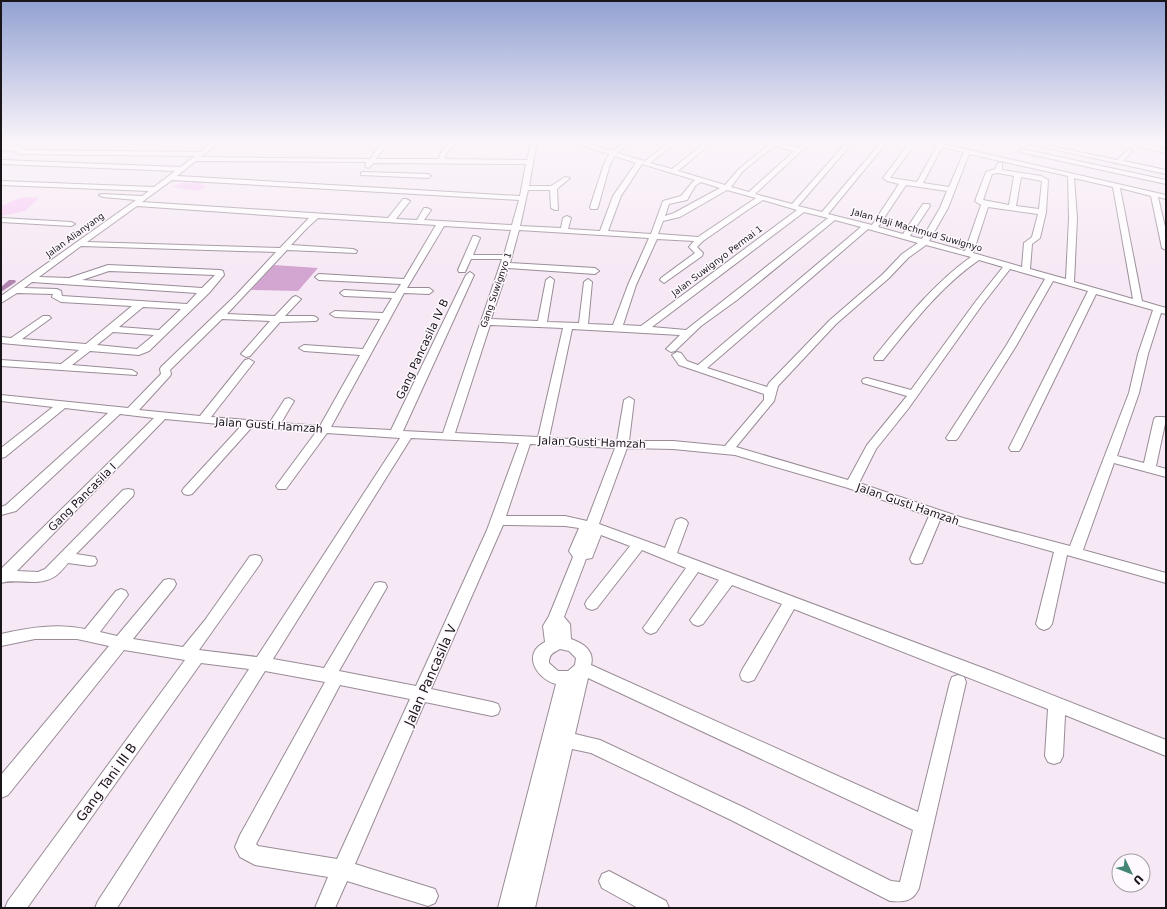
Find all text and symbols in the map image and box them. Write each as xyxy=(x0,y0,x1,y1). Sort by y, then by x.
street label: Jalan Haji Machmud Suwignyo xyxy=(850,206,984,254)
street label: Jalan Alianyang xyxy=(43,211,106,260)
street label: Jalan Suwignyo Permai 1 xyxy=(669,224,764,299)
street label: Gang Suwignyo 1 xyxy=(478,251,514,329)
street label: Gang Pancasila IV B xyxy=(393,297,451,401)
street label: Jalan Gusti Hamzah xyxy=(214,415,323,436)
street label: Jalan Gusti Hamzah xyxy=(537,434,646,451)
street label: Gang Pancasila I xyxy=(46,461,119,534)
street label: Jalan Gusti Hamzah xyxy=(854,480,961,528)
street label: Jalan Pancasila V xyxy=(401,622,460,729)
street label: Gang Tani III B xyxy=(73,740,140,824)
north arrow xyxy=(1111,853,1151,893)
text: U xyxy=(1130,872,1146,887)

